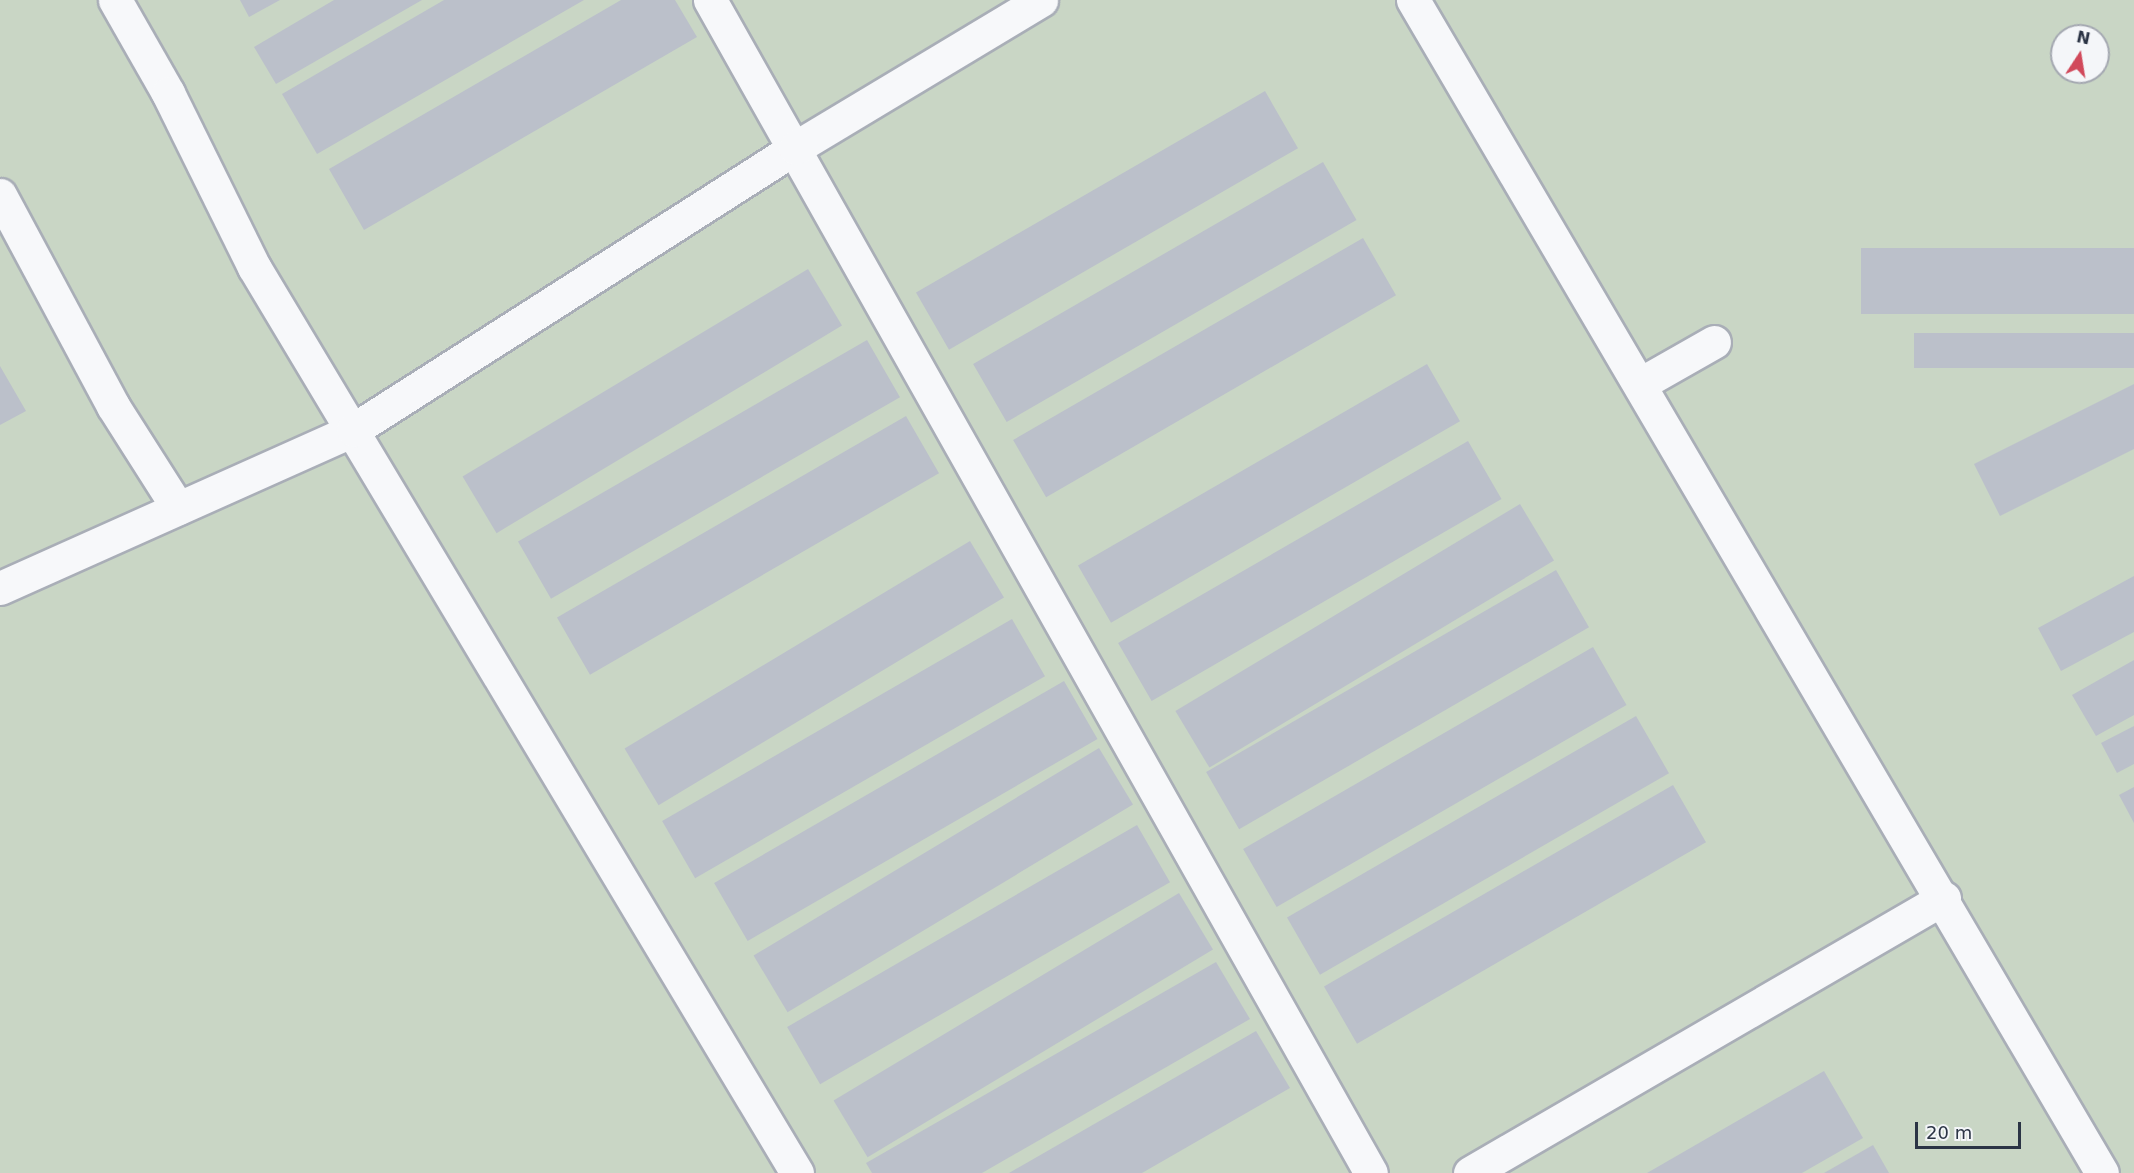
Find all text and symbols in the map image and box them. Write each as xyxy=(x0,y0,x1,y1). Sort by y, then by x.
north arrow xyxy=(2050,24,2110,84)
text: N xyxy=(2075,27,2092,49)
scale bar xyxy=(1918,1110,2024,1148)
text: 20 m xyxy=(1926,1122,1972,1143)

